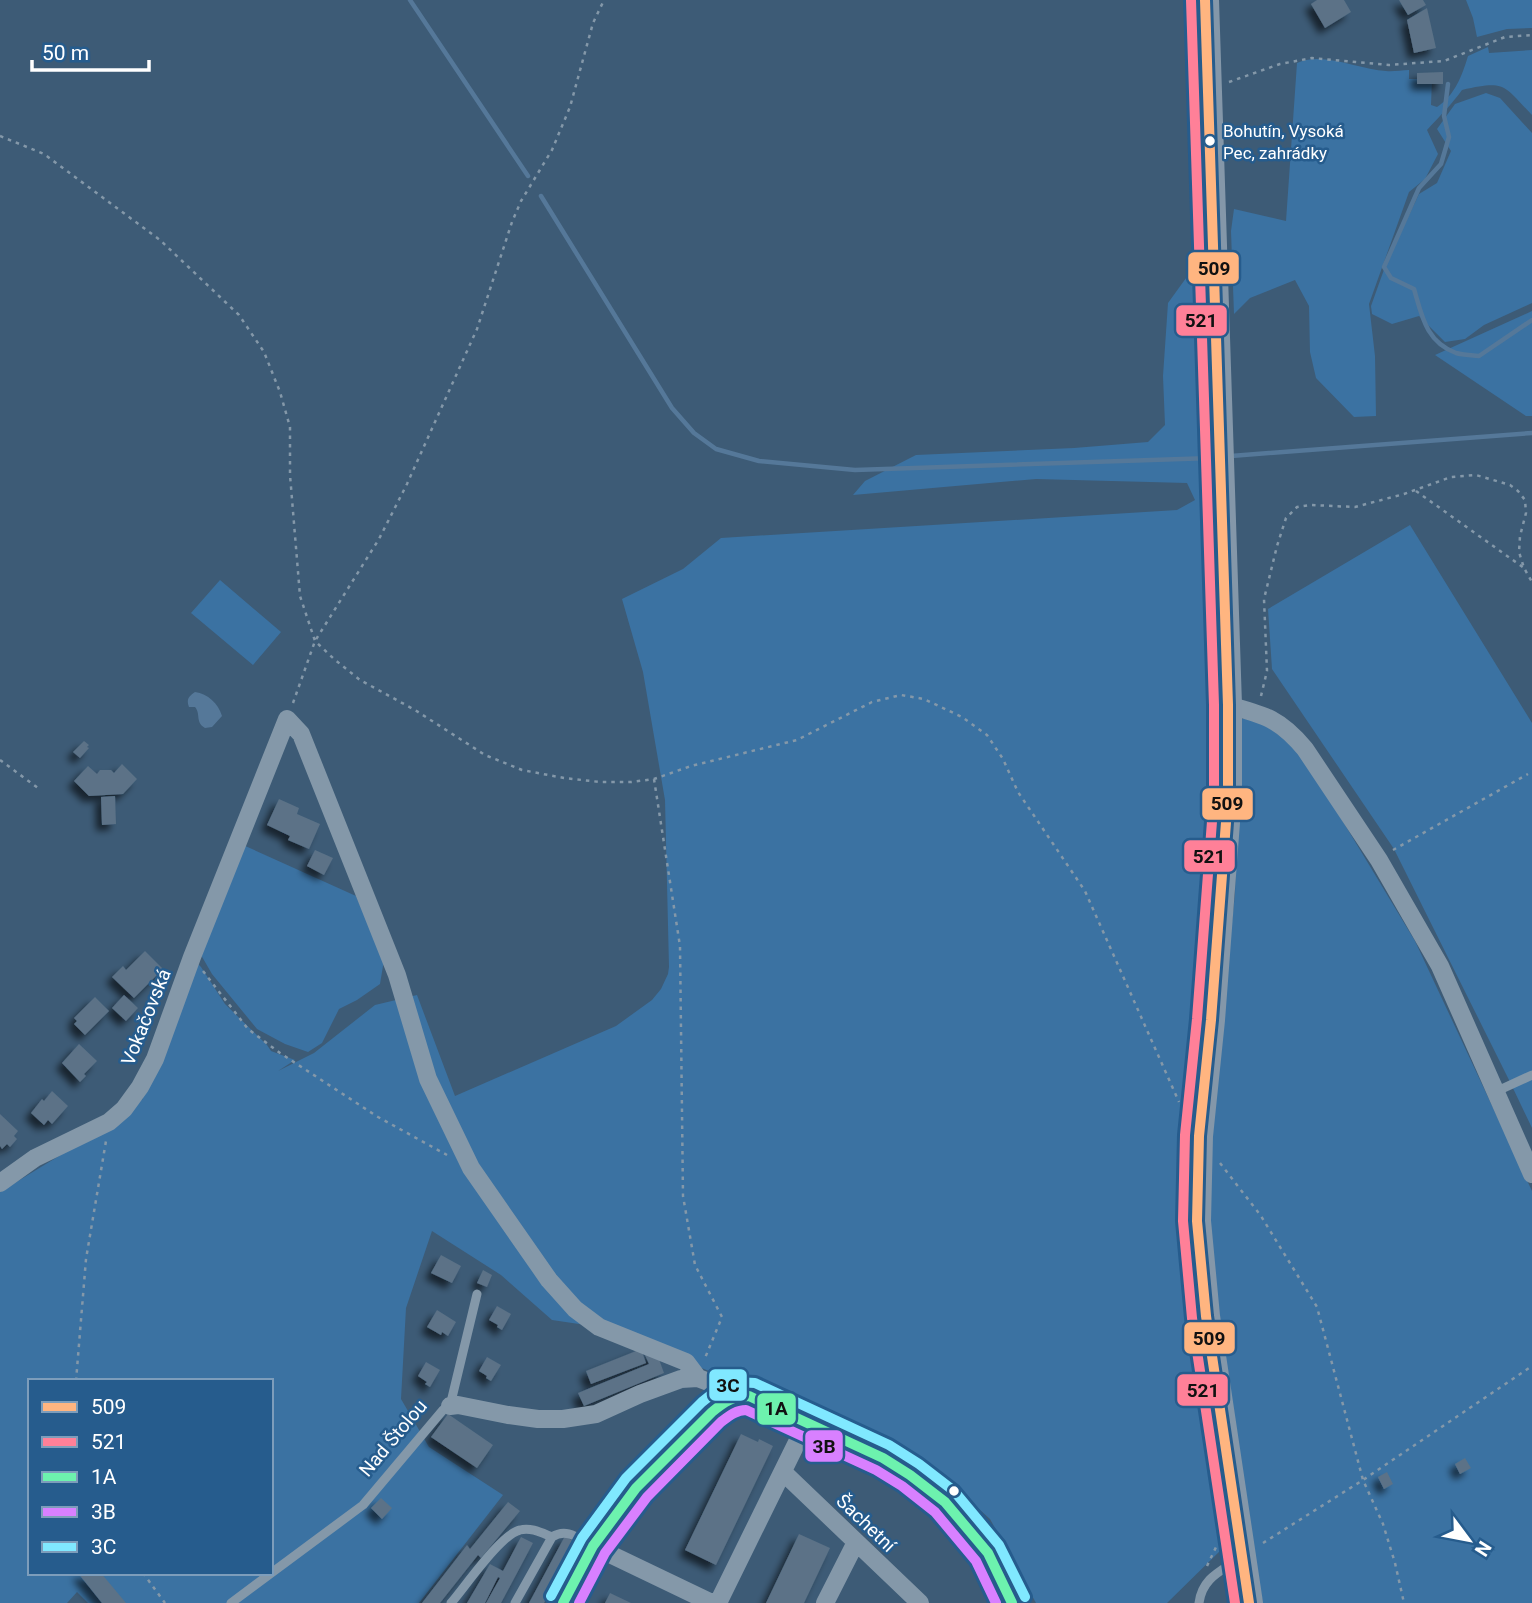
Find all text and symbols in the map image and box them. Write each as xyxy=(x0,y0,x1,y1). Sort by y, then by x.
scale bar xyxy=(32,28,149,72)
text: 50 m xyxy=(42,41,89,65)
place label: Bohutín, Vysoká Pec, zahrádky xyxy=(1223,121,1344,163)
marker: Bohutín, Vysoká Pec, zahrádky xyxy=(1203,134,1217,148)
line badge: 509 xyxy=(1187,251,1240,285)
text: 509 xyxy=(1198,257,1230,280)
line badge: 521 xyxy=(1175,304,1228,337)
text: 521 xyxy=(1185,309,1217,332)
line badge: 509 xyxy=(1201,787,1254,821)
text: 509 xyxy=(1211,792,1243,815)
line badge: 521 xyxy=(1183,839,1236,873)
text: 521 xyxy=(1193,845,1225,868)
street label: Vokačovská xyxy=(116,965,176,1069)
line badge: 509 xyxy=(1183,1321,1236,1355)
text: 509 xyxy=(1193,1327,1225,1350)
line badge: 3C xyxy=(708,1368,748,1402)
line badge: 521 xyxy=(1176,1373,1229,1407)
text: 3C xyxy=(716,1374,740,1397)
legend xyxy=(28,1379,273,1575)
text: 521 xyxy=(1187,1379,1219,1402)
line badge: 1A xyxy=(756,1392,797,1426)
text: 509 xyxy=(91,1395,126,1419)
street label: Nad Štolou xyxy=(354,1395,432,1481)
text: 1A xyxy=(764,1397,788,1420)
line badge: 3B xyxy=(804,1429,844,1463)
text: 521 xyxy=(91,1430,126,1454)
text: 3B xyxy=(812,1435,836,1458)
text: 1A xyxy=(91,1465,117,1489)
unlabelled marker xyxy=(947,1484,961,1498)
street label: Šachetní xyxy=(832,1489,901,1558)
text: 3B xyxy=(91,1500,116,1524)
north arrow xyxy=(1434,1505,1504,1575)
text: 3C xyxy=(91,1535,116,1559)
text: N xyxy=(1470,1537,1496,1561)

